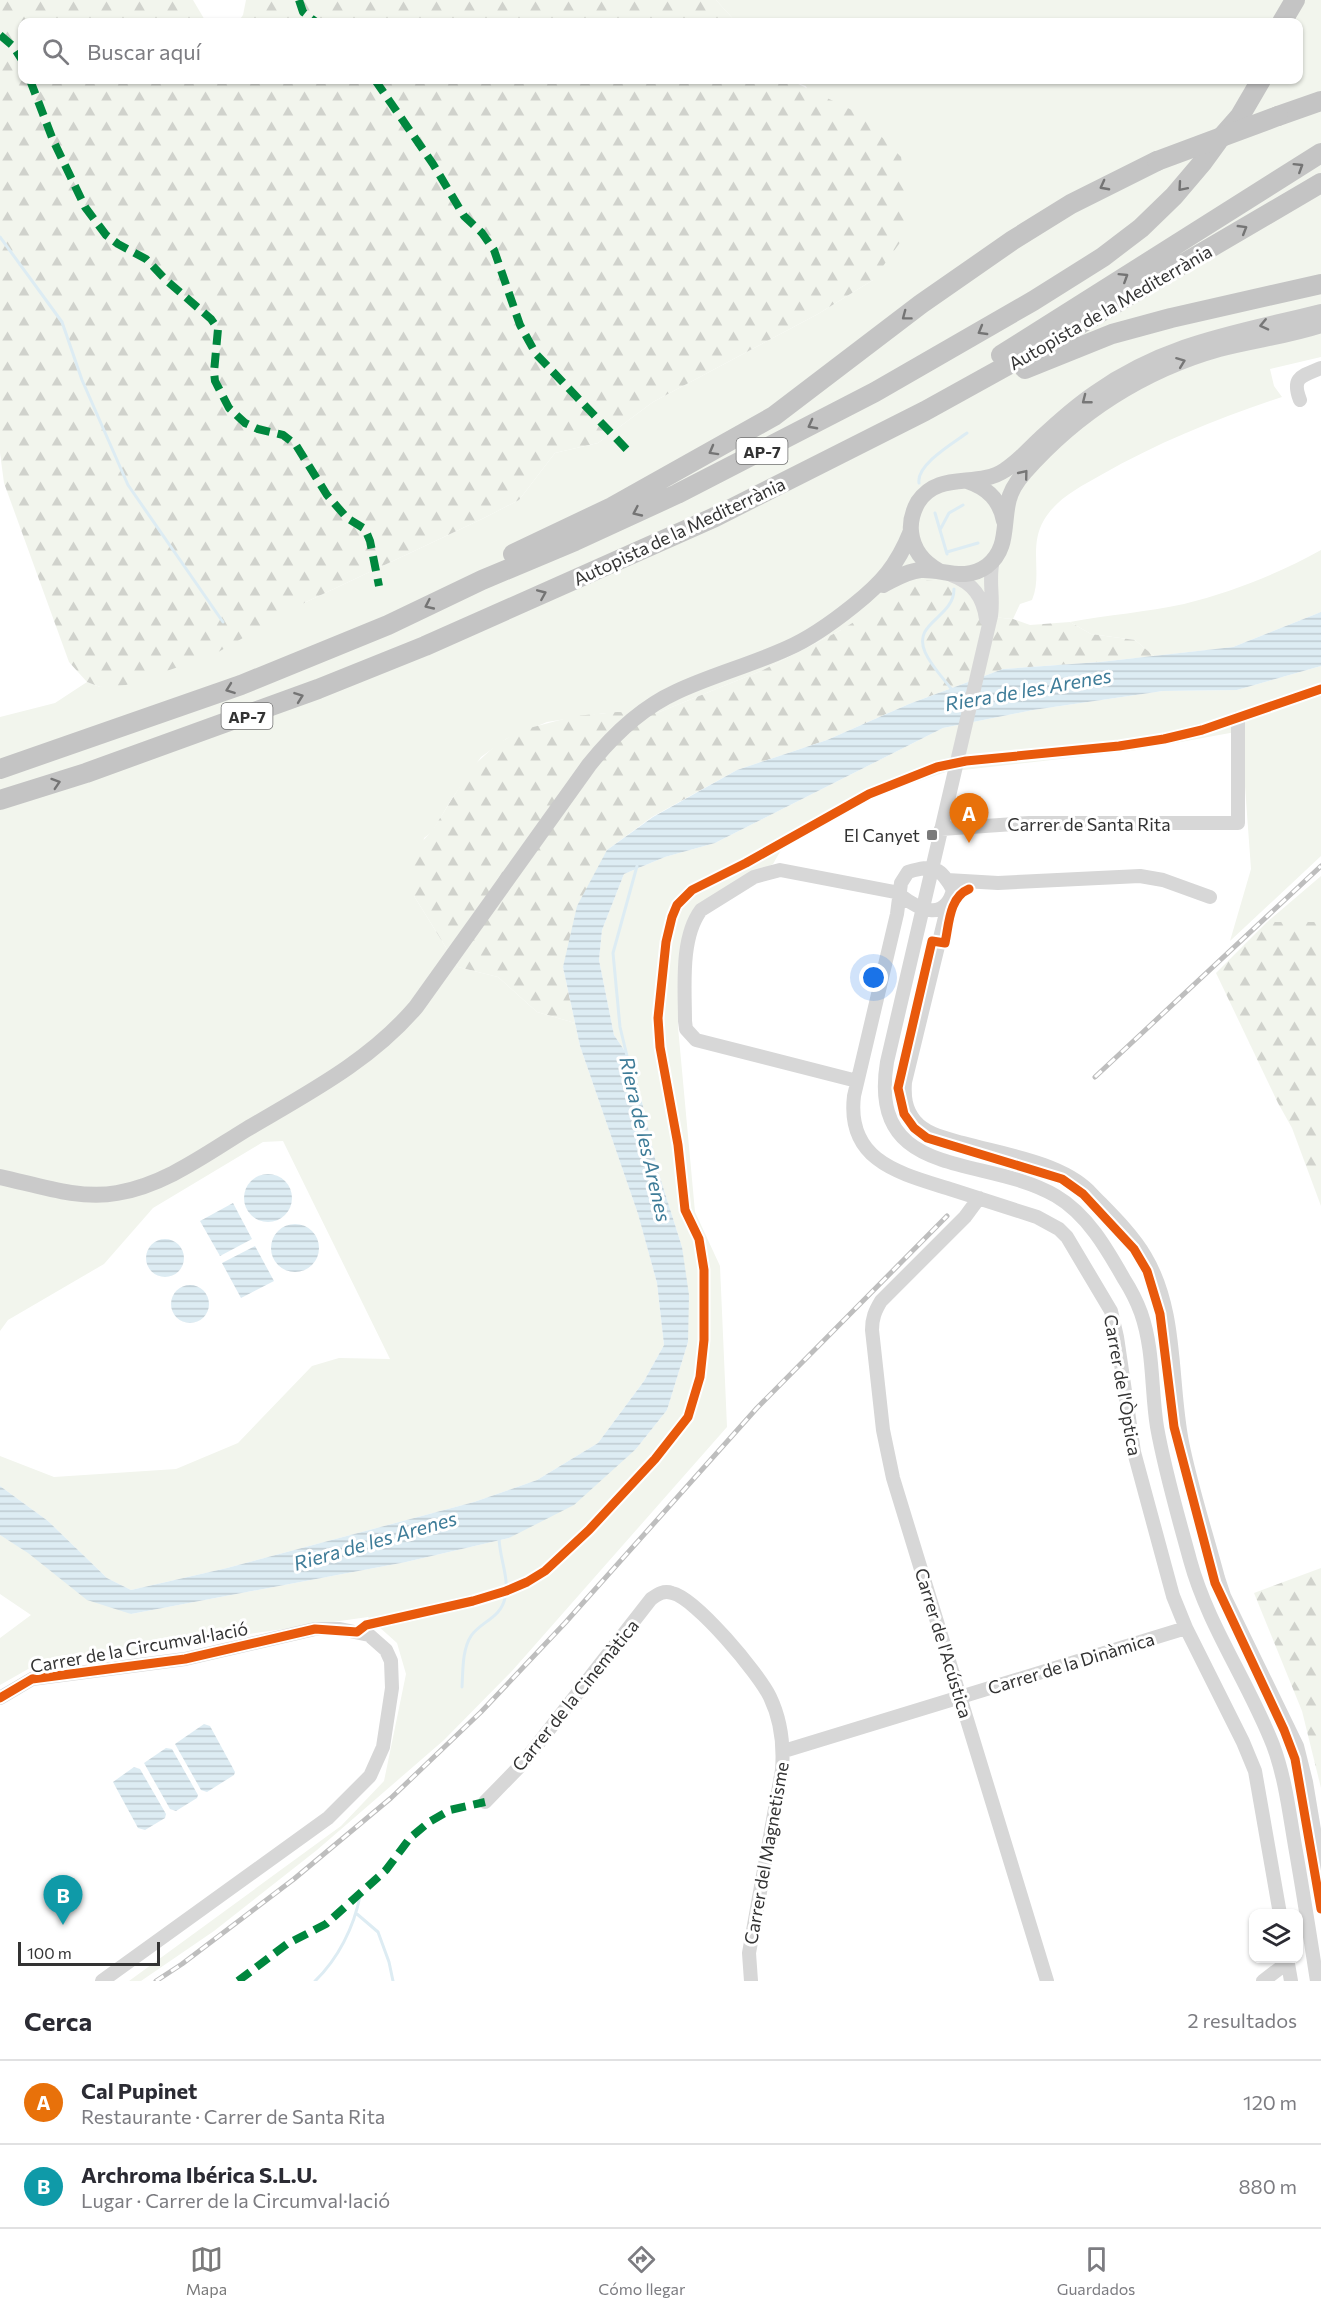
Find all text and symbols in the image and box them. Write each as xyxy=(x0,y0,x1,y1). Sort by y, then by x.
search box xyxy=(18,18,1303,84)
icon: search xyxy=(39,35,72,68)
text: Buscar aquí xyxy=(87,38,201,65)
one-way arrow xyxy=(1293,162,1303,174)
one-way arrow xyxy=(1100,179,1110,190)
one-way arrow xyxy=(1178,180,1189,191)
one-way arrow xyxy=(1237,225,1247,236)
street label: Autopista de la Mediterrània xyxy=(1004,240,1216,374)
one-way arrow xyxy=(1118,273,1128,285)
one-way arrow xyxy=(902,309,913,320)
one-way arrow xyxy=(1259,318,1269,331)
one-way arrow xyxy=(978,323,988,335)
one-way arrow xyxy=(1175,357,1186,369)
one-way arrow xyxy=(1081,392,1092,403)
one-way arrow xyxy=(807,418,818,429)
road number: AP-7 xyxy=(736,438,788,464)
one-way arrow xyxy=(709,444,719,455)
one-way arrow xyxy=(1017,470,1028,481)
street label: Autopista de la Mediterrània xyxy=(570,472,788,590)
one-way arrow xyxy=(633,505,644,517)
one-way arrow xyxy=(536,590,547,602)
one-way arrow xyxy=(424,598,435,610)
water label: Riera de les Arenes xyxy=(943,663,1113,715)
one-way arrow xyxy=(225,681,236,694)
one-way arrow xyxy=(293,691,304,704)
road number: AP-7 xyxy=(222,703,272,729)
one-way arrow xyxy=(50,777,61,790)
pin: A xyxy=(950,794,988,843)
street label: Carrer de Santa Rita xyxy=(1007,813,1171,835)
place label: El Canyet xyxy=(844,824,920,846)
marker: El Canyet xyxy=(925,828,939,842)
your location xyxy=(859,963,888,992)
water label: Riera de les Arenes xyxy=(615,1054,677,1224)
street label: Carrer de l'Òptica xyxy=(1100,1313,1146,1457)
water label: Riera de les Arenes xyxy=(291,1505,459,1575)
street label: Carrer de l'Acústica xyxy=(911,1565,977,1721)
street label: Carrer de la Cinemàtica xyxy=(507,1615,643,1775)
street label: Carrer de la Circumval·lació xyxy=(28,1617,250,1677)
street label: Carrer de la Dinàmica xyxy=(985,1627,1157,1699)
street label: Carrer del Magnetisme xyxy=(739,1760,793,1946)
pin: B xyxy=(44,1876,82,1925)
map controls xyxy=(1249,1909,1303,1963)
button: layers xyxy=(1249,1909,1303,1963)
scale bar xyxy=(18,1939,160,1966)
text: 100 m xyxy=(27,1943,72,1962)
text: Cerca xyxy=(24,2005,92,2036)
text: 2 resultados xyxy=(1187,2008,1297,2032)
text: Cal Pupinet xyxy=(81,2077,197,2104)
text: A xyxy=(36,2090,51,2114)
text: 120 m xyxy=(1243,2090,1297,2114)
text: Restaurante · Carrer de Santa Rita xyxy=(81,2104,385,2128)
text: Archroma Ibérica S.L.U. xyxy=(81,2161,318,2188)
text: B xyxy=(37,2174,50,2198)
text: 880 m xyxy=(1238,2174,1297,2198)
text: Lugar · Carrer de la Circumval·lació xyxy=(81,2188,390,2212)
tab: Mapa xyxy=(186,2243,227,2298)
tab: Cómo llegar xyxy=(598,2243,685,2298)
tab: Guardados xyxy=(1057,2243,1135,2298)

